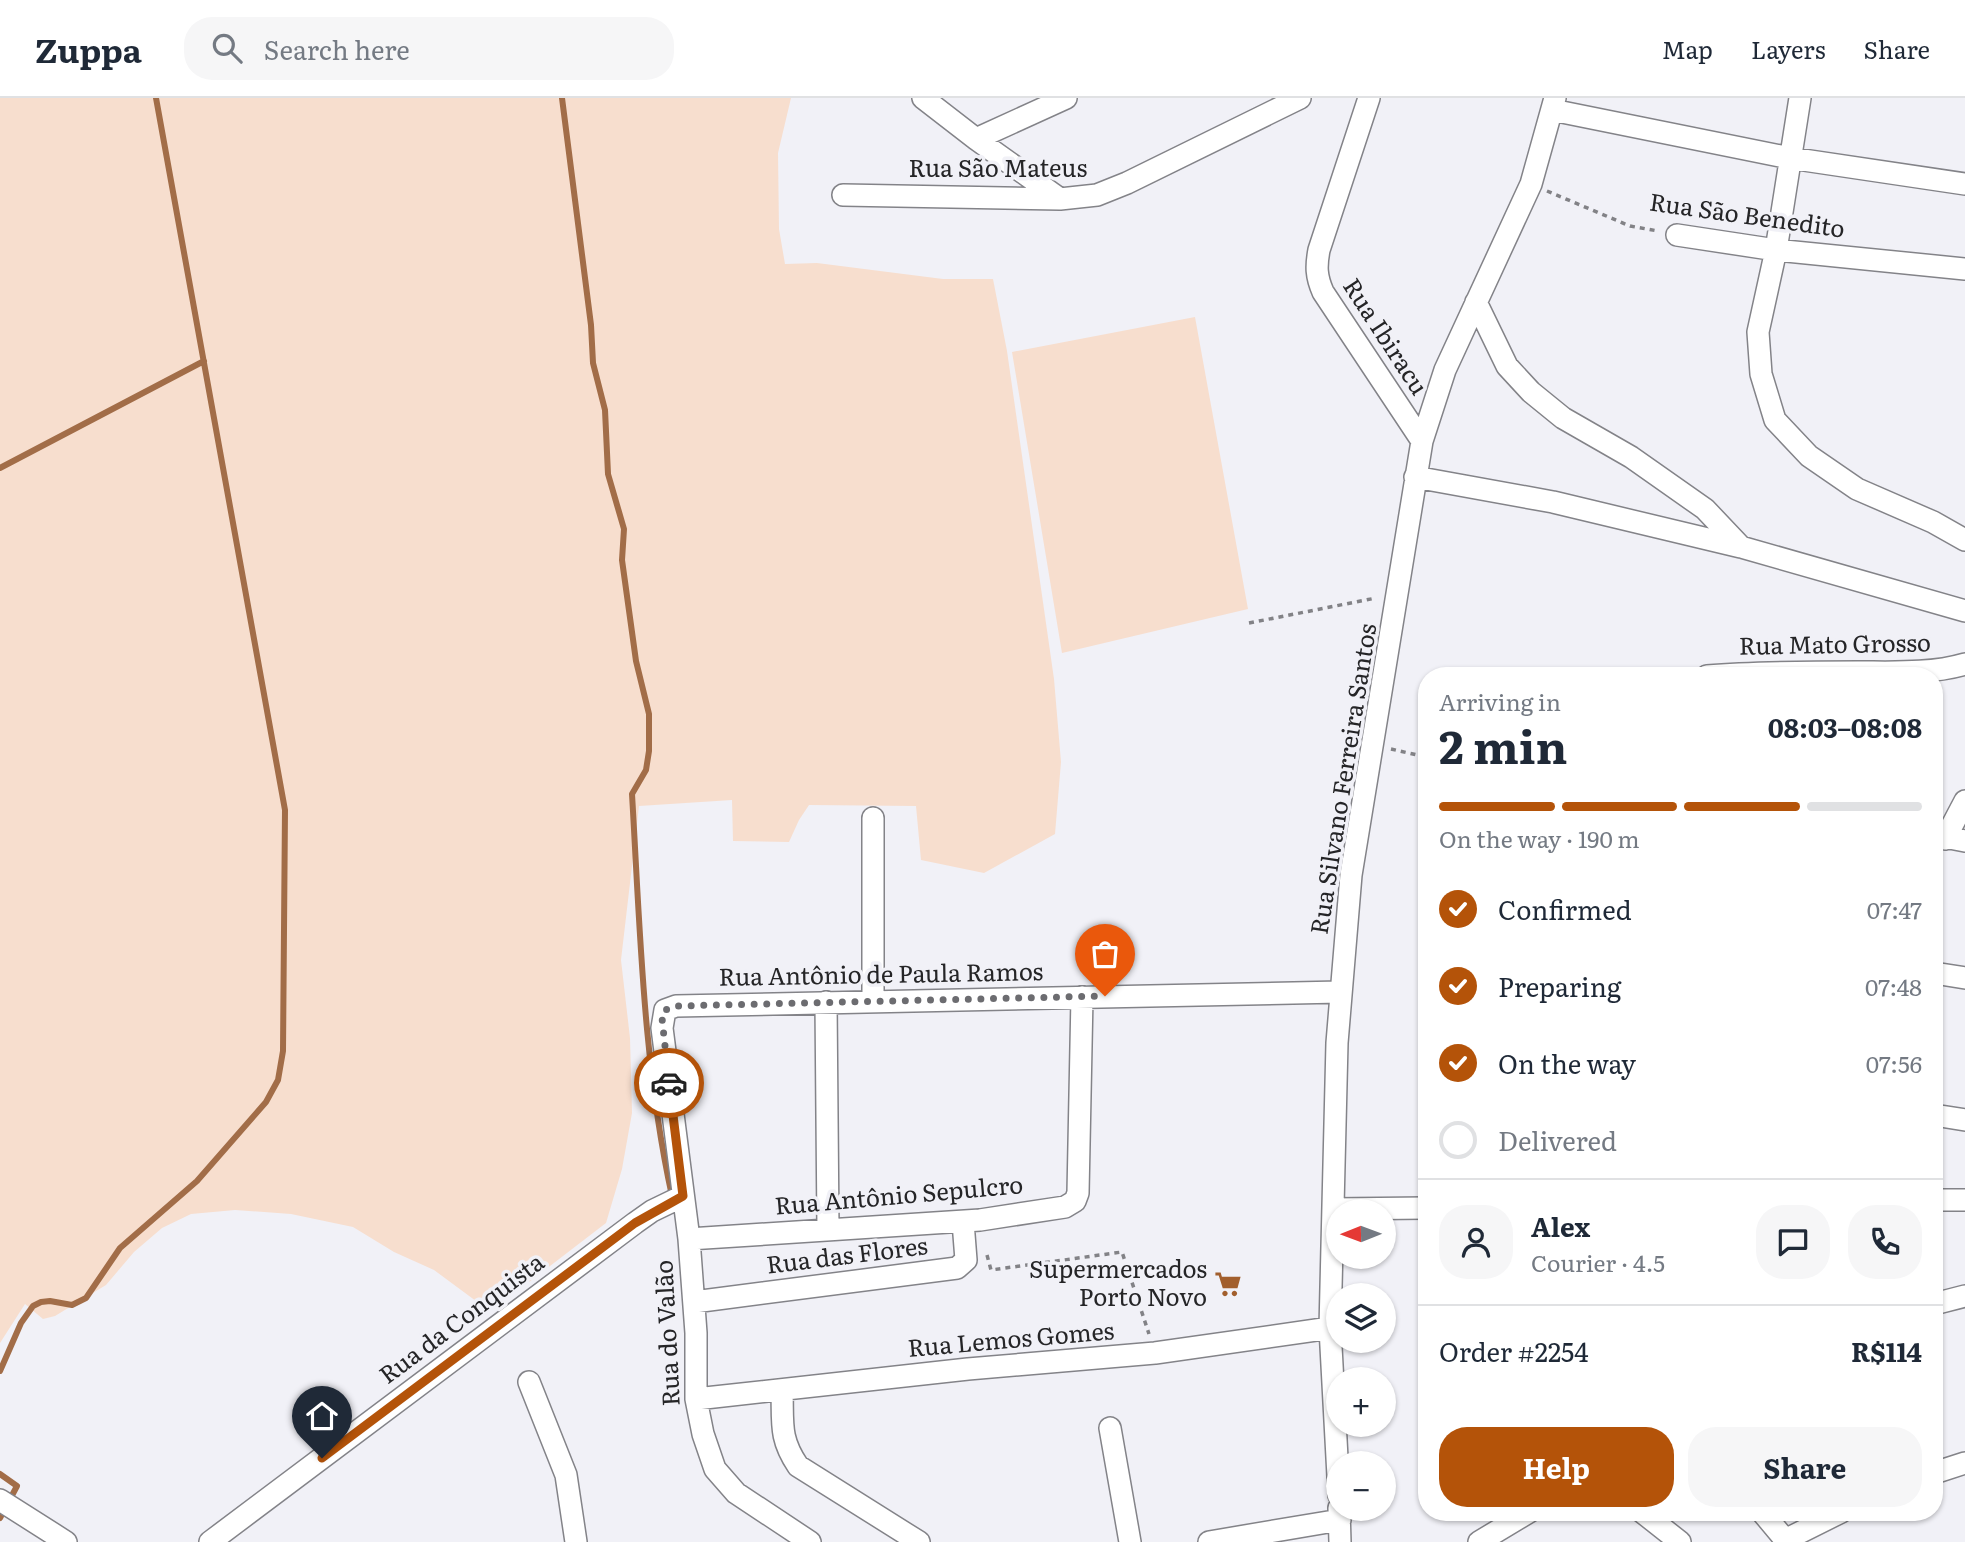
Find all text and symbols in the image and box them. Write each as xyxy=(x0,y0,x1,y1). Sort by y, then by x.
search box xyxy=(184,17,674,80)
text: Zuppa xyxy=(35,24,142,73)
icon: search xyxy=(208,29,246,67)
text: Search here xyxy=(264,29,410,68)
text: Map xyxy=(1662,31,1713,66)
text: Layers xyxy=(1751,31,1825,66)
text: Share xyxy=(1863,31,1930,66)
street label: Rua São Mateus xyxy=(909,149,1088,184)
street label: Rua São Benedito xyxy=(1647,182,1847,245)
street label: Rua Ibiracu xyxy=(1336,270,1438,401)
street label: Rua Silvano Ferreira Santos xyxy=(1300,621,1383,936)
street label: Rua Mato Grosso xyxy=(1739,623,1931,662)
text: Arriving in xyxy=(1439,684,1561,718)
text: 08:03–08:08 xyxy=(1768,707,1922,746)
text: 2 min xyxy=(1439,710,1568,778)
text: On the way · 190 m xyxy=(1439,821,1640,855)
text: Confirmed xyxy=(1498,889,1632,928)
icon: check xyxy=(1439,890,1477,928)
text: 07:47 xyxy=(1867,892,1922,926)
pin xyxy=(1075,924,1135,996)
icon: bag xyxy=(1086,935,1124,973)
street label: Rua Antônio de Paula Ramos xyxy=(718,952,1044,993)
text: Preparing xyxy=(1498,966,1621,1005)
icon: check xyxy=(1439,967,1477,1005)
text: 07:48 xyxy=(1865,969,1922,1003)
text: On the way xyxy=(1498,1043,1636,1082)
icon: check xyxy=(1439,1044,1477,1082)
text: 07:56 xyxy=(1866,1046,1922,1080)
courier xyxy=(634,1048,704,1118)
icon: car xyxy=(650,1064,688,1102)
text: Delivered xyxy=(1498,1120,1617,1159)
street label: Rua Antônio Sepulcro xyxy=(773,1165,1024,1222)
north arrow xyxy=(1326,1199,1396,1269)
map controls xyxy=(1326,1199,1396,1521)
button: person xyxy=(1439,1205,1513,1279)
button: chat xyxy=(1756,1205,1830,1279)
button: phone xyxy=(1848,1205,1922,1279)
text: Alex xyxy=(1531,1206,1590,1245)
street label: Rua das Flores xyxy=(764,1226,930,1281)
street label: Rua da Conquista xyxy=(371,1243,550,1391)
text: Courier · 4.5 xyxy=(1531,1245,1665,1279)
place label: Supermercados Porto Novo xyxy=(1029,1250,1207,1313)
street label: Rua do Valão xyxy=(644,1259,687,1407)
supermarket icon: Supermercados Porto Novo xyxy=(1213,1269,1243,1299)
button: layers xyxy=(1326,1283,1396,1353)
street label: Rua Lemos Gomes xyxy=(906,1311,1116,1364)
text: Order #2254 xyxy=(1439,1331,1589,1370)
text: R$114 xyxy=(1851,1331,1922,1370)
button: + xyxy=(1326,1367,1396,1437)
pin xyxy=(292,1386,352,1458)
icon: home xyxy=(303,1397,341,1435)
button: Help xyxy=(1439,1427,1674,1507)
button: Share xyxy=(1688,1427,1922,1507)
button: − xyxy=(1326,1451,1396,1521)

